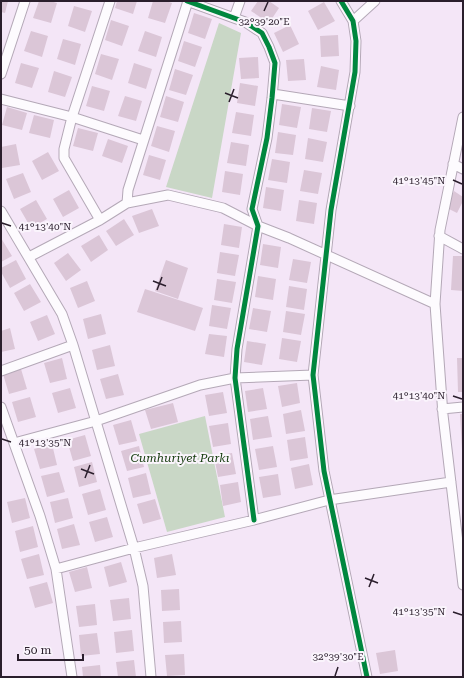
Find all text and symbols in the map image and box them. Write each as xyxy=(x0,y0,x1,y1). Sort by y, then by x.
text: 32°39'20"E xyxy=(238,16,290,27)
text: 41°13'45"N xyxy=(393,175,445,186)
text: 41°13'40"N xyxy=(19,221,71,232)
text: 41°13'40"N xyxy=(393,390,445,401)
text: 41°13'35"N xyxy=(19,437,71,448)
park label: Cumhuriyet Parkı xyxy=(130,451,230,465)
text: 41°13'35"N xyxy=(393,606,445,617)
scale bar xyxy=(18,636,83,662)
text: 50 m xyxy=(24,643,51,657)
text: 32°39'30"E xyxy=(312,651,364,662)

